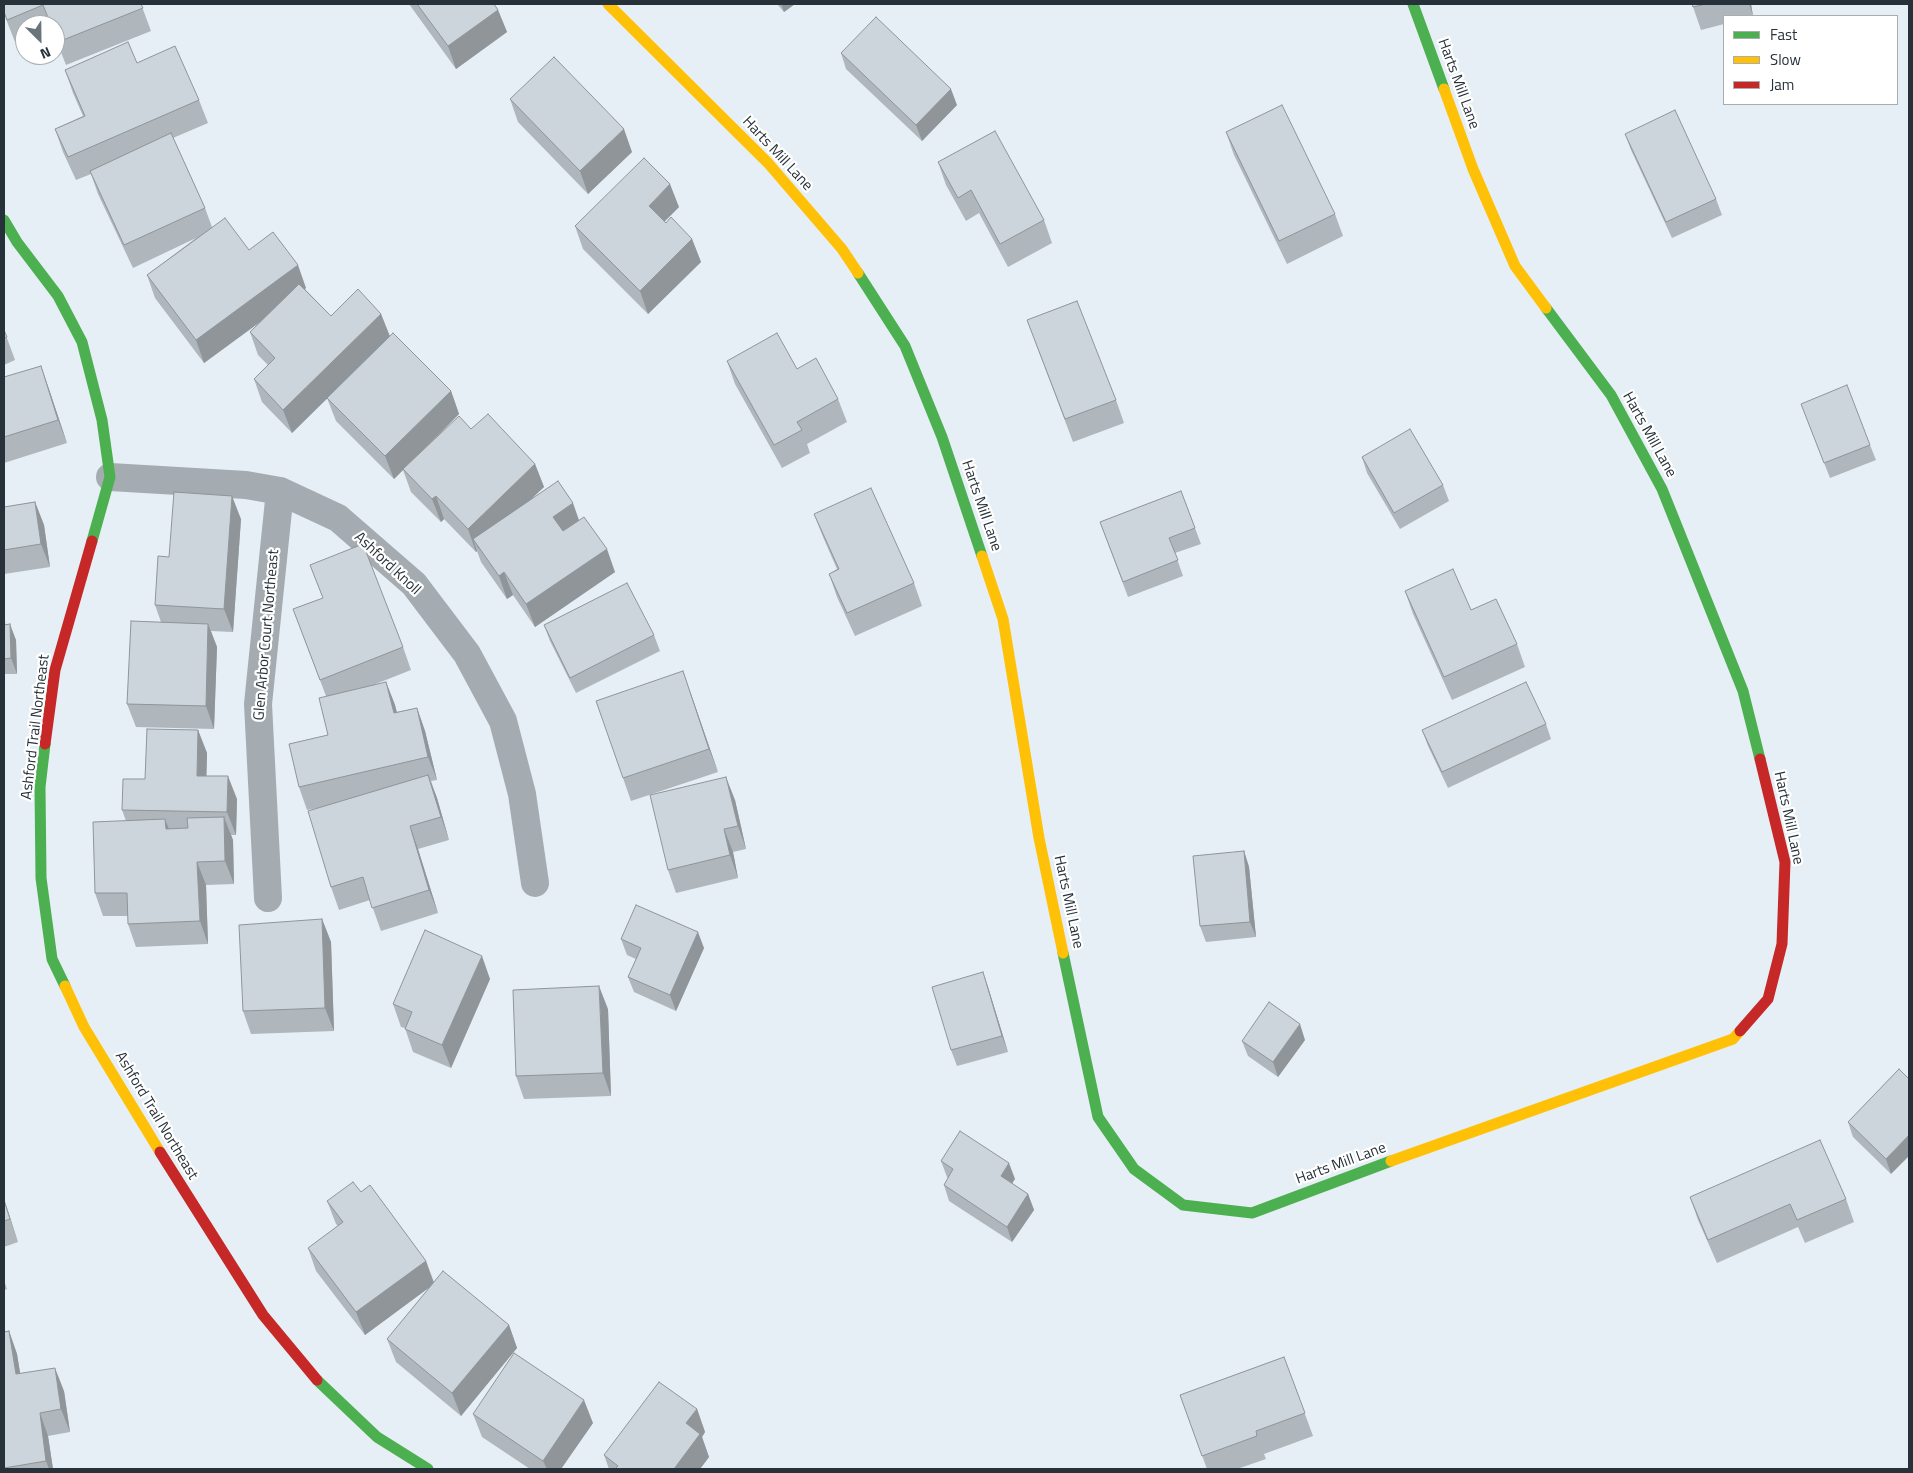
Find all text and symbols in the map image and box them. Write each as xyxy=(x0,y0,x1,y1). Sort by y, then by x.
north arrow xyxy=(15,15,65,65)
legend xyxy=(1723,15,1898,105)
text: Fast xyxy=(1770,23,1797,46)
street label: Harts Mill Lane xyxy=(1433,36,1483,132)
text: N xyxy=(37,42,54,65)
text: Slow xyxy=(1770,48,1801,71)
text: Jam xyxy=(1770,73,1794,96)
street label: Harts Mill Lane xyxy=(738,113,816,195)
street label: Harts Mill Lane xyxy=(1618,389,1680,481)
street label: Harts Mill Lane xyxy=(957,458,1005,554)
street label: Ashford Knoll xyxy=(350,529,424,599)
street label: Glen Arbor Court Northeast xyxy=(251,549,283,721)
street label: Ashford Trail Northeast xyxy=(18,653,54,801)
street label: Harts Mill Lane xyxy=(1769,770,1807,866)
street label: Harts Mill Lane xyxy=(1049,854,1087,950)
street label: Ashford Trail Northeast xyxy=(111,1049,201,1183)
street label: Harts Mill Lane xyxy=(1293,1139,1389,1189)

